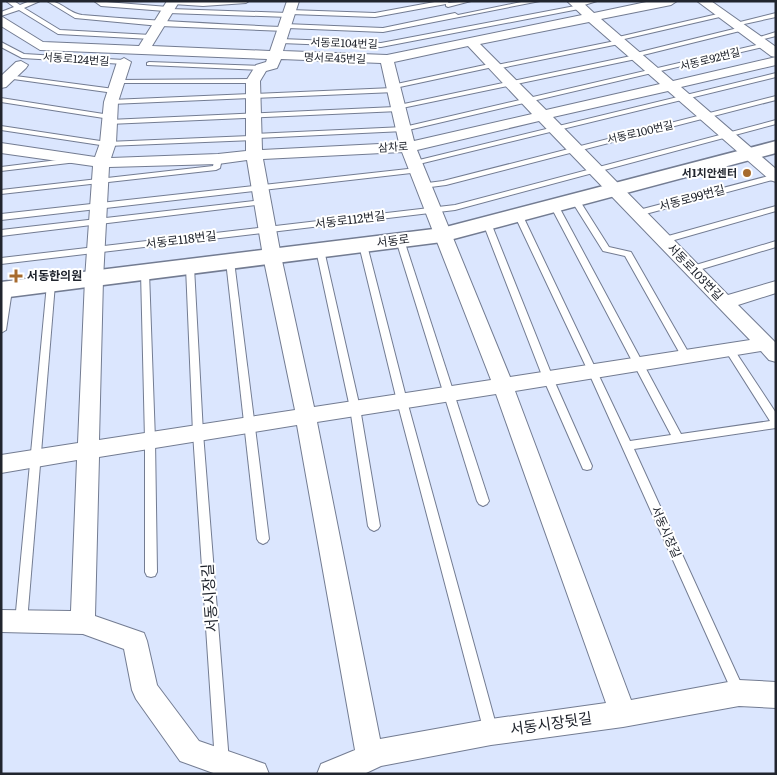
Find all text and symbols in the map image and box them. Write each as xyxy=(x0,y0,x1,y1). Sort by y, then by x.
street label: 서동로104번길 xyxy=(310,33,378,51)
street label: 서동로92번길 xyxy=(678,43,742,73)
street label: 서동로124번길 xyxy=(42,48,110,68)
street label: 명서로45번길 xyxy=(304,48,366,66)
street label: 서동로100번길 xyxy=(605,116,675,146)
street label: 삼차로 xyxy=(377,137,409,155)
place label: 서1치안센터 xyxy=(682,164,737,180)
marker: 서1치안센터 xyxy=(741,167,753,179)
street label: 서동로99번길 xyxy=(657,180,727,214)
street label: 서동로112번길 xyxy=(314,206,386,232)
street label: 서동로118번길 xyxy=(144,226,218,252)
street label: 서동로 xyxy=(375,229,410,251)
street label: 서동로103번길 xyxy=(664,239,728,304)
place label: 서동한의원 xyxy=(27,266,82,284)
marker: 서동한의원 xyxy=(9,269,23,283)
street label: 서동시장길 xyxy=(647,503,686,560)
street label: 서동시장길 xyxy=(195,563,222,633)
street label: 서동시장뒷길 xyxy=(508,705,593,740)

